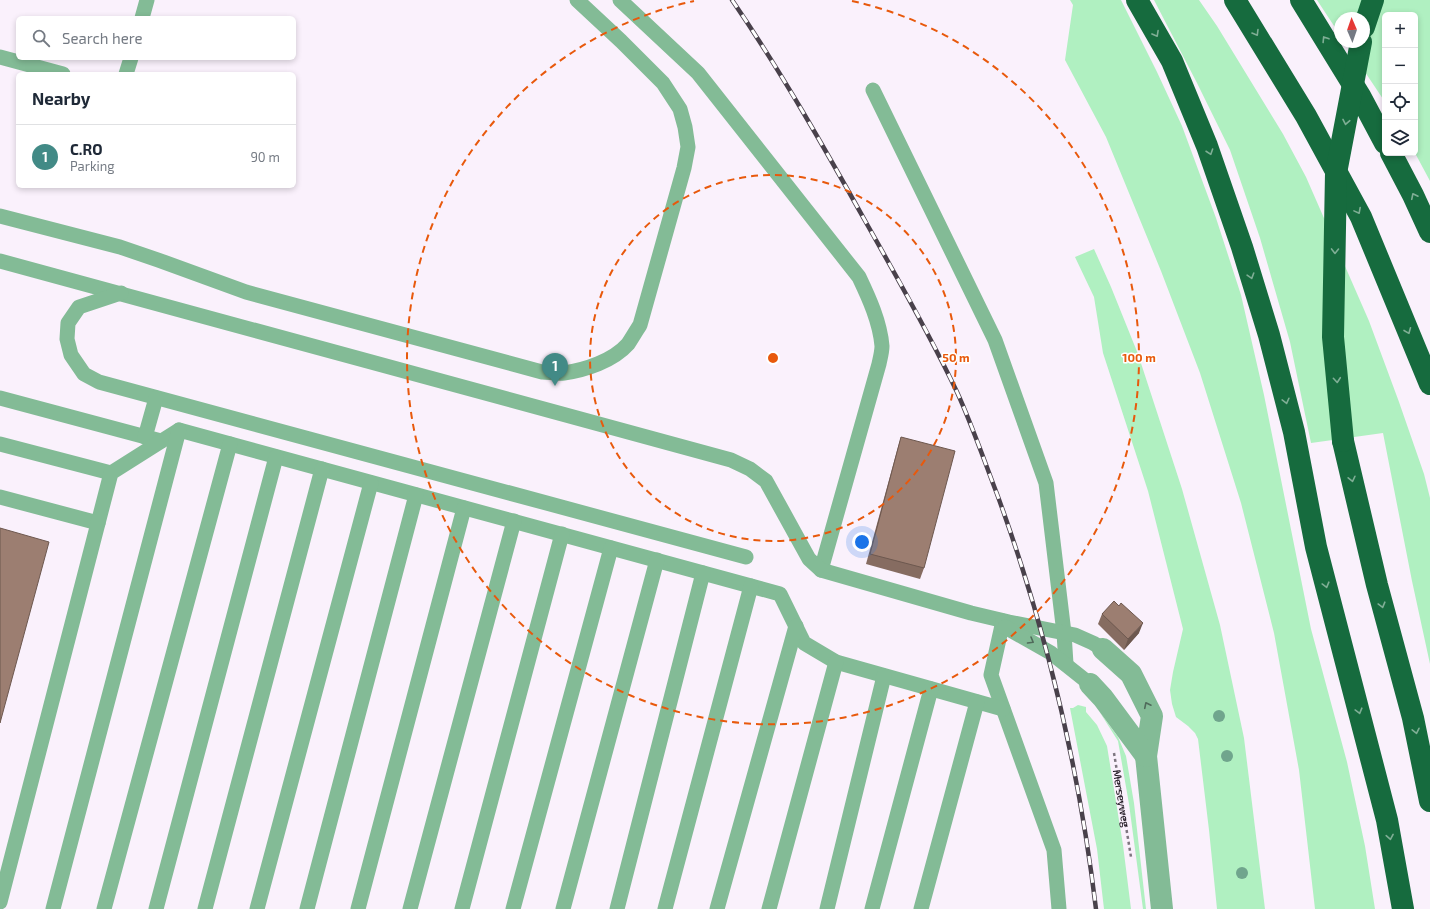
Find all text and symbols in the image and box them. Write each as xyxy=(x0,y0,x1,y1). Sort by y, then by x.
north arrow xyxy=(1334,12,1370,48)
map controls xyxy=(1382,12,1418,156)
button: + xyxy=(1382,12,1418,48)
search box xyxy=(16,16,296,60)
icon: search xyxy=(30,27,52,49)
text: Search here xyxy=(62,29,143,47)
one-way arrow xyxy=(1252,29,1259,36)
one-way arrow xyxy=(1152,30,1159,37)
one-way arrow xyxy=(1322,36,1330,43)
button: − xyxy=(1382,48,1418,84)
button: locate xyxy=(1382,84,1418,120)
text: Nearby xyxy=(32,88,90,108)
one-way arrow xyxy=(1342,118,1350,125)
button: layers xyxy=(1382,120,1418,156)
text: C.RO xyxy=(70,140,102,158)
text: 1 xyxy=(42,149,48,165)
text: 90 m xyxy=(250,149,280,165)
one-way arrow xyxy=(1205,149,1213,156)
text: Parking xyxy=(70,158,115,174)
one-way arrow xyxy=(1411,193,1419,201)
one-way arrow xyxy=(1353,207,1360,215)
one-way arrow xyxy=(1330,248,1339,254)
one-way arrow xyxy=(1246,272,1255,279)
one-way arrow xyxy=(1404,328,1412,335)
text: 50 m xyxy=(942,350,970,364)
text: 100 m xyxy=(1122,350,1156,364)
centre of rings xyxy=(766,351,780,365)
pin: 1 xyxy=(542,353,568,386)
one-way arrow xyxy=(1333,377,1342,383)
one-way arrow xyxy=(1281,398,1289,404)
one-way arrow xyxy=(1347,476,1355,482)
your location xyxy=(852,532,872,552)
one-way arrow xyxy=(1321,581,1330,588)
one-way arrow xyxy=(1377,602,1386,609)
one-way arrow xyxy=(1027,636,1034,643)
one-way arrow xyxy=(1144,701,1152,709)
one-way arrow xyxy=(1355,707,1363,714)
one-way arrow xyxy=(1411,728,1419,734)
street label: Merseyweg xyxy=(1111,768,1133,828)
one-way arrow xyxy=(1385,834,1394,840)

